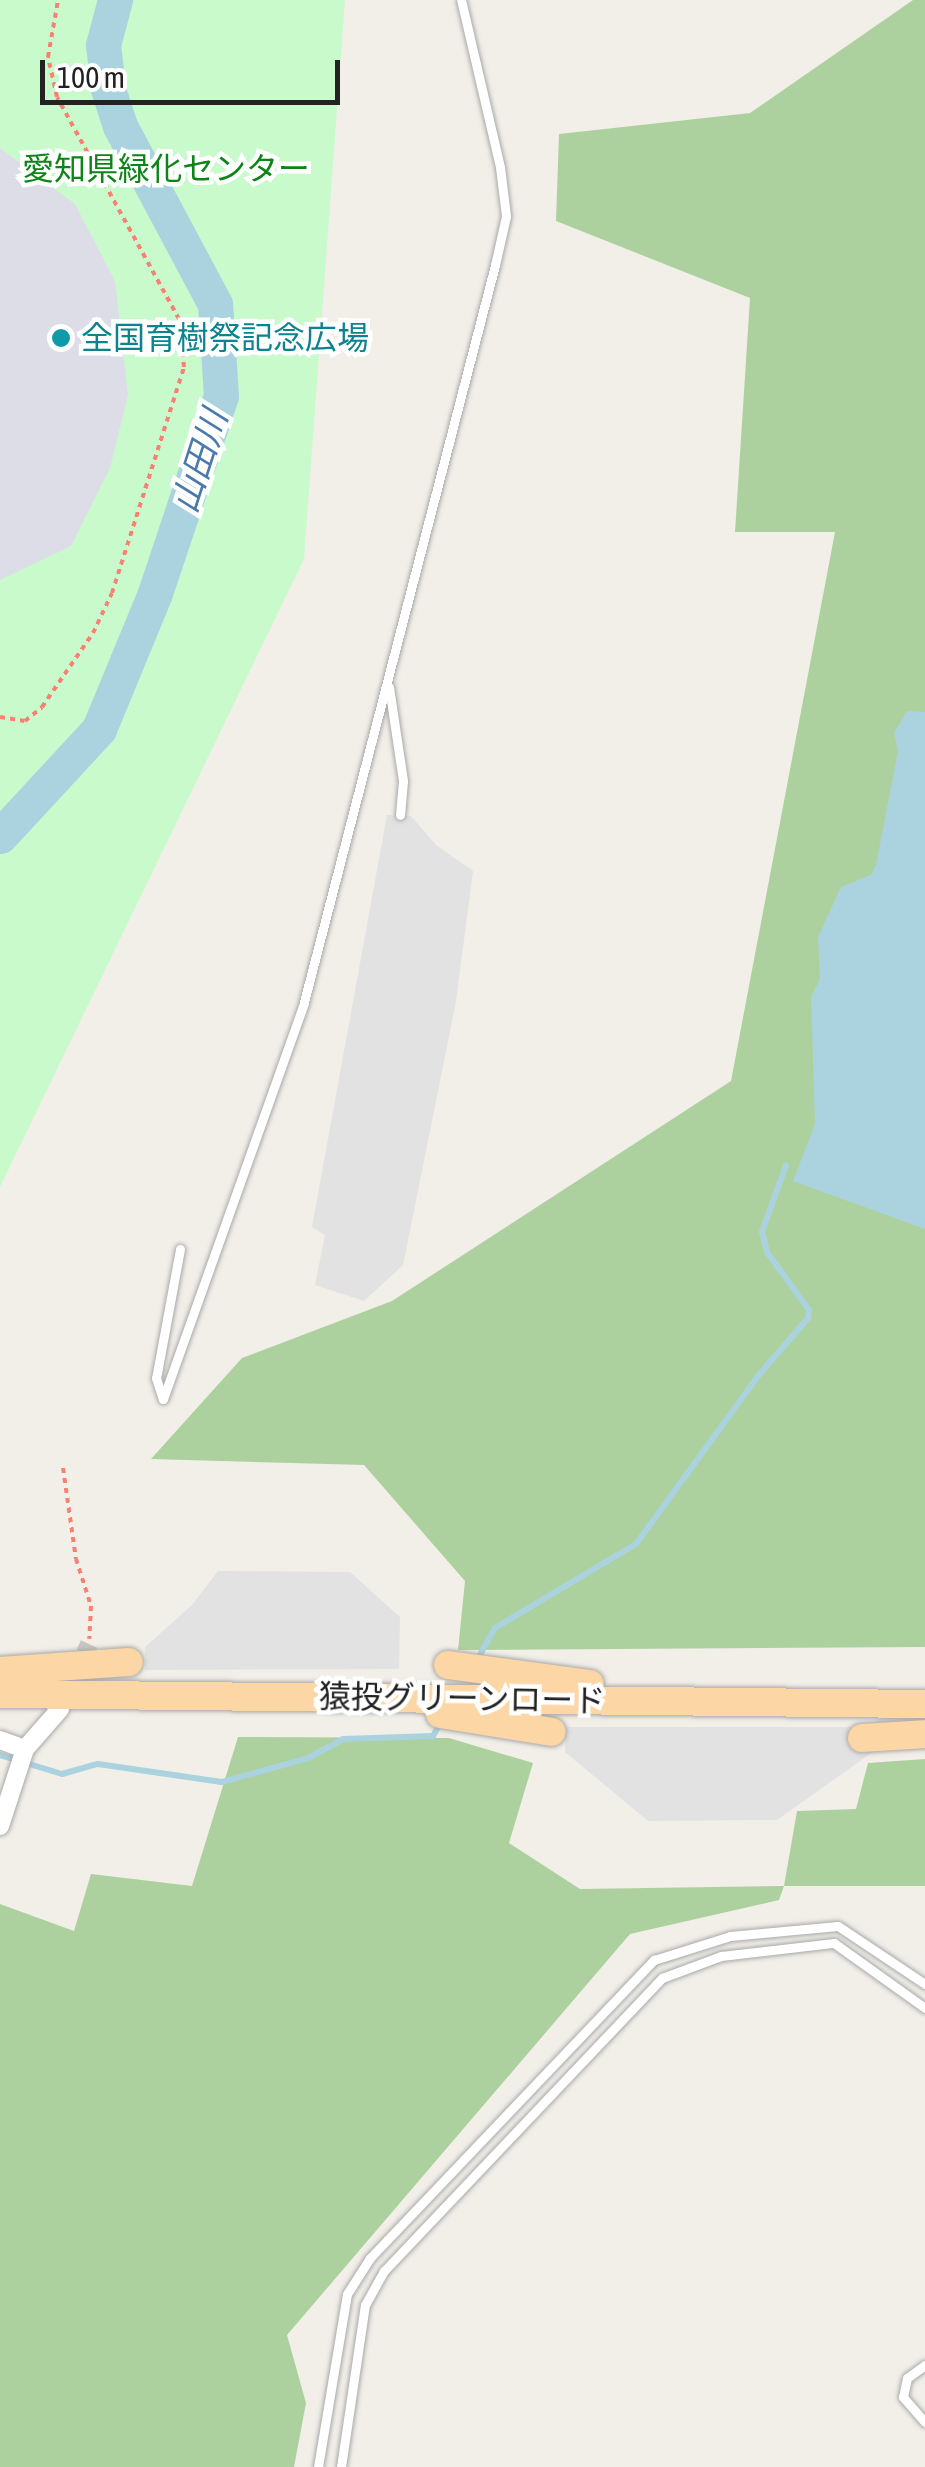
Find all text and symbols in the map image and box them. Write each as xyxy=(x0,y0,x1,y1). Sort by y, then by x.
scale bar xyxy=(45,40,345,102)
text: 100 m xyxy=(57,60,125,94)
park label: 愛知県緑化センター xyxy=(22,150,310,188)
place label: 全国育樹祭記念広場 xyxy=(81,319,369,357)
marker: 全国育樹祭記念広場 xyxy=(50,327,72,349)
water label: 山田川 xyxy=(163,405,235,517)
street label: 猿投グリーンロード xyxy=(318,1677,606,1721)

